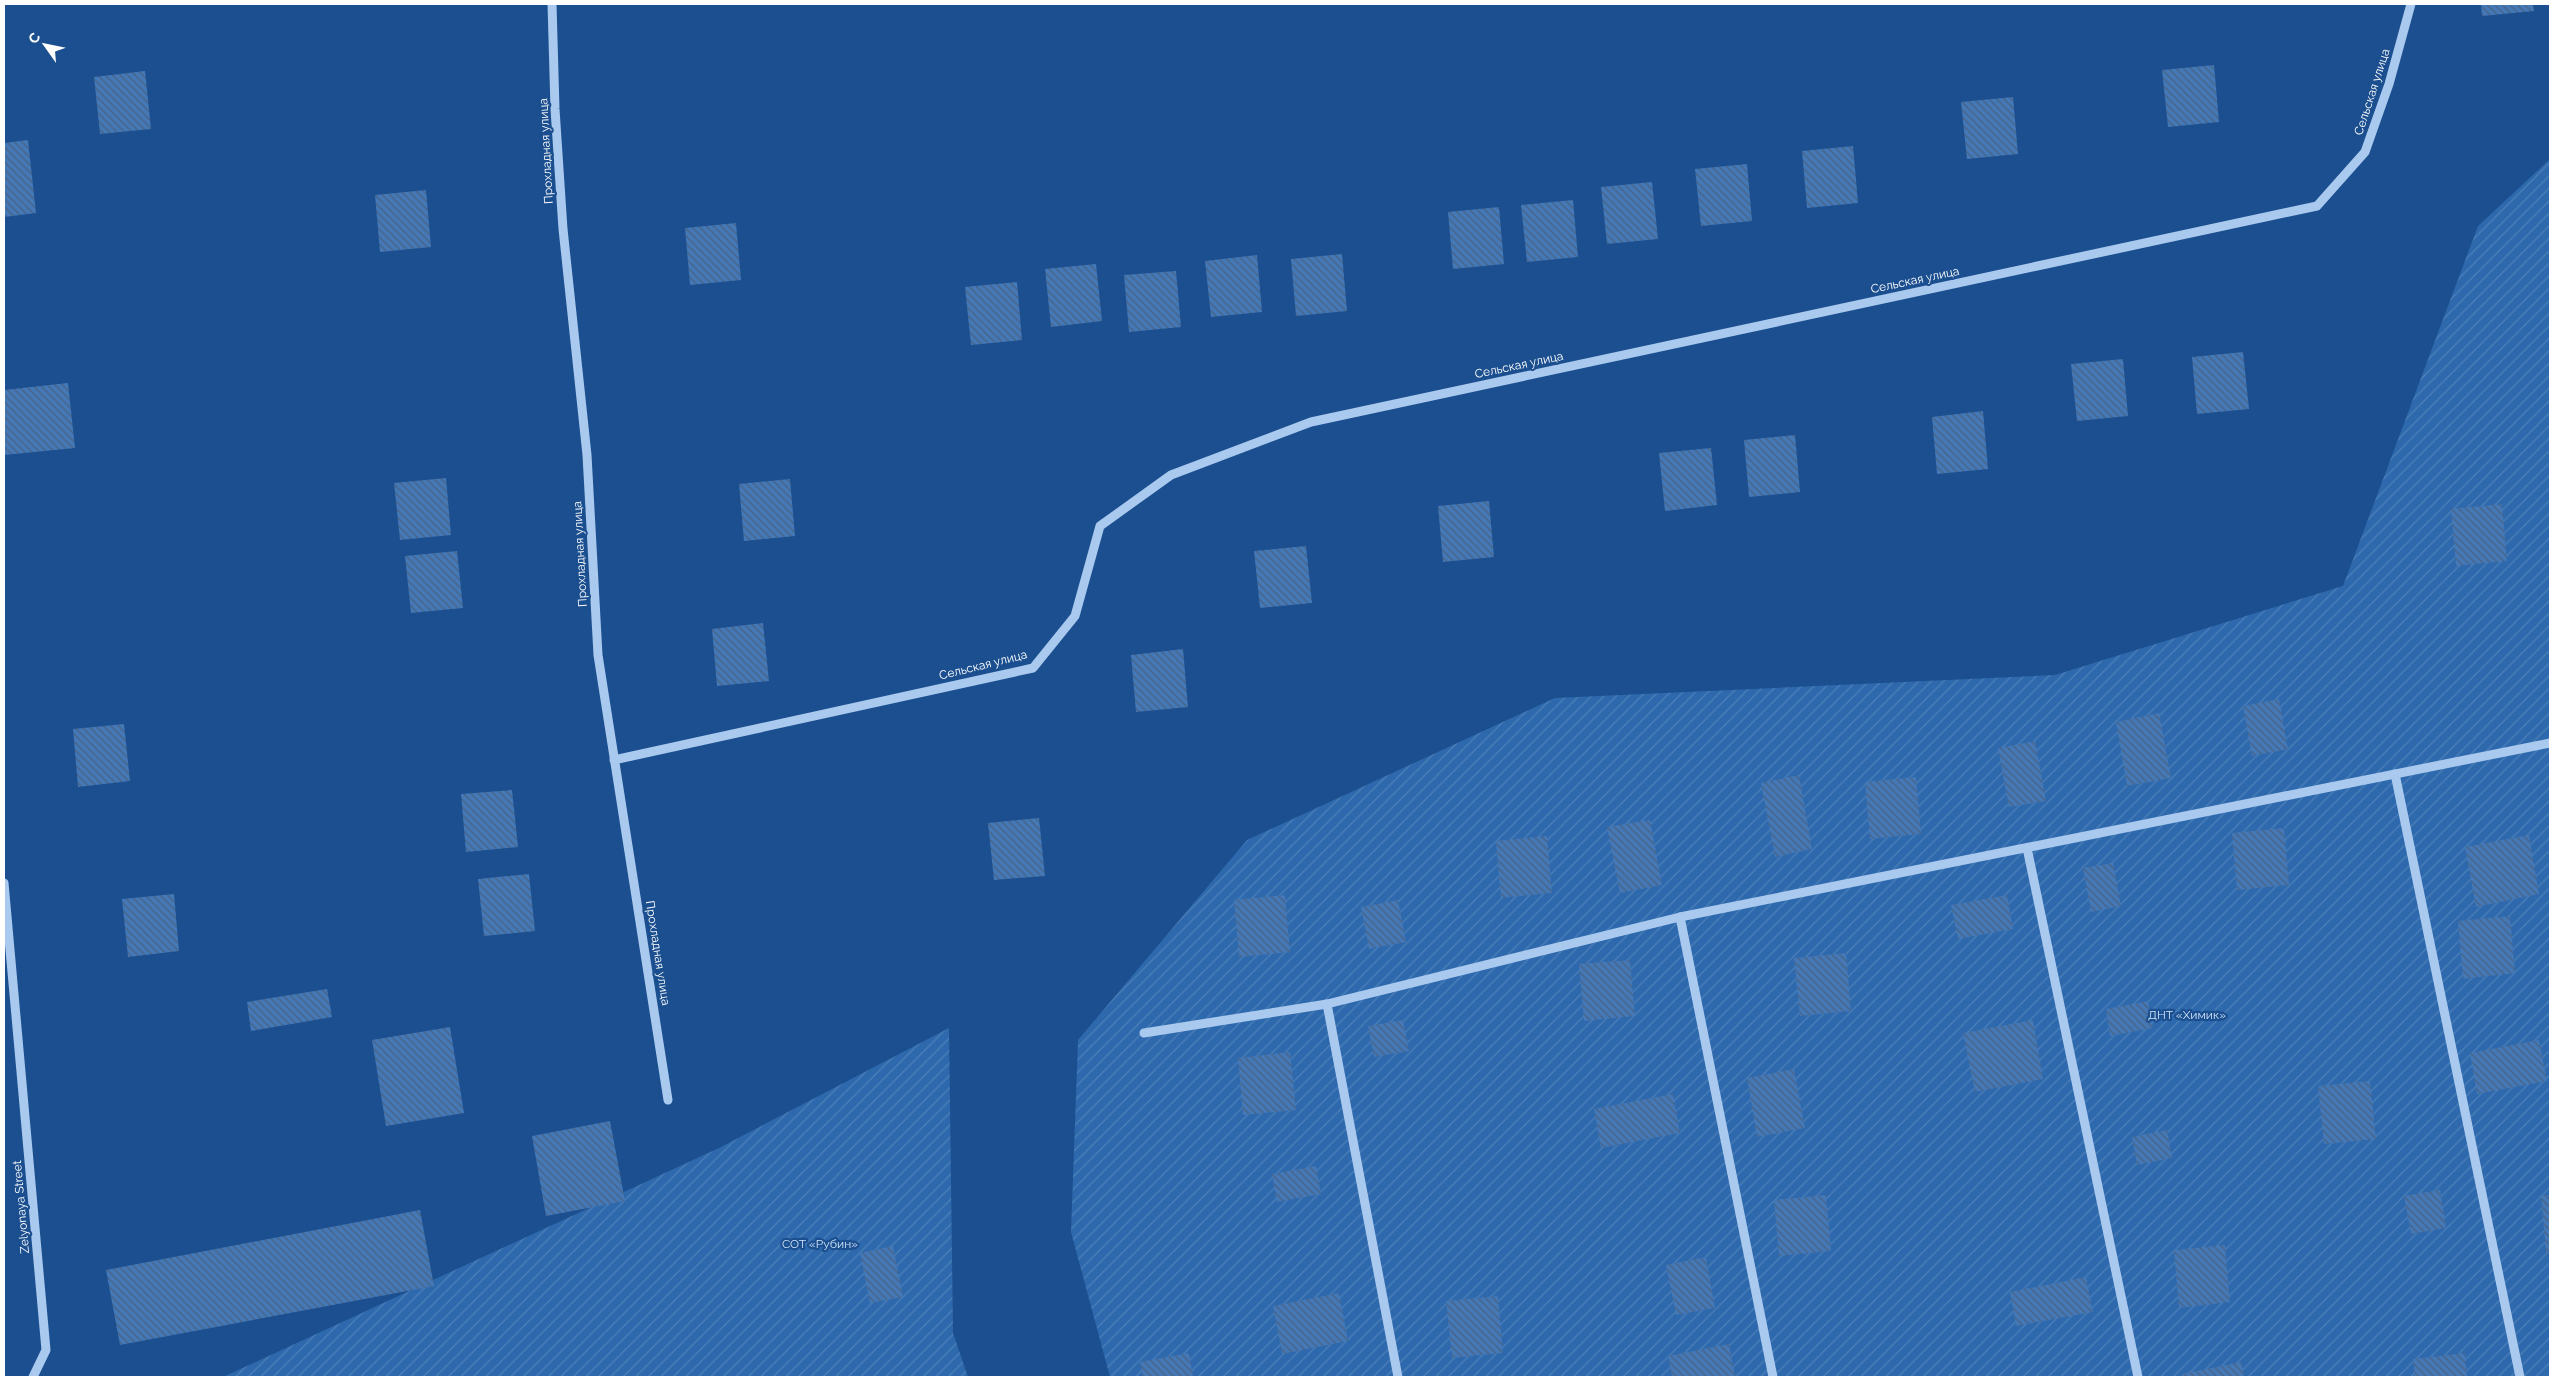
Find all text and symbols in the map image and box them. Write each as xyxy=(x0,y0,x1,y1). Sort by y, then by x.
north arrow xyxy=(20,20,70,70)
text: С xyxy=(25,29,44,46)
street label: Сельская улица xyxy=(2351,47,2393,137)
street label: Прохладная улица xyxy=(536,98,556,204)
street label: Сельская улица xyxy=(1869,264,1961,296)
street label: Сельская улица xyxy=(1473,349,1565,381)
street label: Прохладная улица xyxy=(570,501,590,607)
street label: Сельская улица xyxy=(938,647,1028,683)
street label: Прохладная улица xyxy=(643,900,673,1006)
park label: ДНТ «Химик» xyxy=(2148,1008,2226,1022)
street label: Zelyonaya Street xyxy=(10,1160,32,1254)
park label: СОТ «Рубин» xyxy=(782,1237,858,1251)

